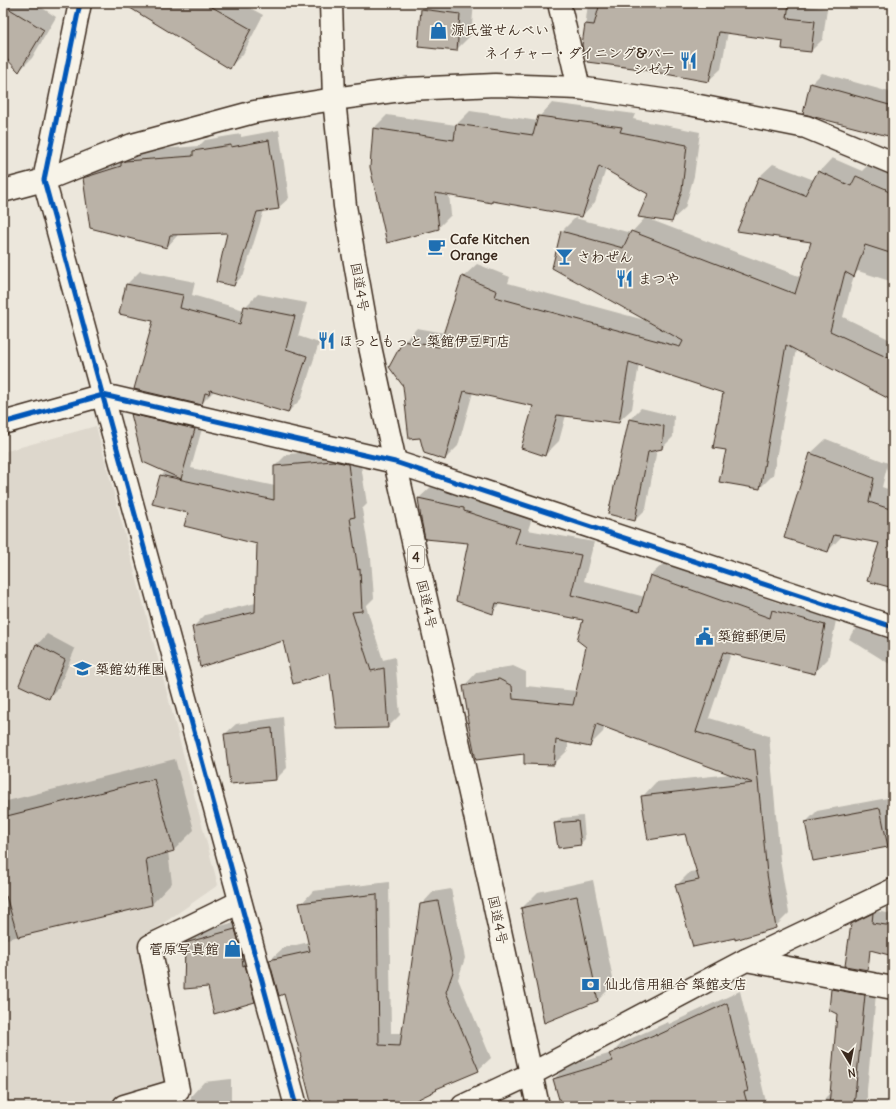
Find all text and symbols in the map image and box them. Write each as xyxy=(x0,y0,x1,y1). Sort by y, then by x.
shop icon: 源氏蛍せんべい xyxy=(428,20,448,40)
place label: 源氏蛍せんべい xyxy=(451,21,549,39)
place label: ネイチャー・ダイニング&バー シゼナ xyxy=(484,44,675,78)
restaurant icon: ネイチャー・ダイニング&バー シゼナ xyxy=(678,51,698,71)
place label: Cafe Kitchen Orange xyxy=(450,230,530,264)
cafe icon: Cafe Kitchen Orange xyxy=(427,237,447,257)
bar icon: さわぜん xyxy=(554,247,574,267)
place label: さわぜん xyxy=(577,248,633,266)
street label: 国道4号 xyxy=(347,261,373,313)
restaurant icon: まつや xyxy=(615,269,635,289)
place label: まつや xyxy=(638,270,680,288)
restaurant icon: ほっともっと 築館伊豆町店 xyxy=(316,331,336,351)
place label: ほっともっと 築館伊豆町店 xyxy=(339,332,510,350)
road number: 4 xyxy=(408,546,424,568)
street label: 国道4号 xyxy=(413,578,441,630)
public building icon: 築館郵便局 xyxy=(694,626,714,646)
place label: 築館郵便局 xyxy=(717,627,787,645)
school or university icon: 築館幼稚園 xyxy=(72,659,92,679)
place label: 築館幼稚園 xyxy=(95,660,165,678)
street label: 国道4号 xyxy=(484,894,512,946)
shop icon: 菅原写真館 xyxy=(222,939,242,959)
place label: 菅原写真館 xyxy=(149,940,219,958)
bank icon: 仙北信用組合 築館支店 xyxy=(581,974,601,994)
place label: 仙北信用組合 築館支店 xyxy=(604,975,747,993)
north arrow xyxy=(830,1043,870,1083)
text: N xyxy=(847,1065,857,1080)

